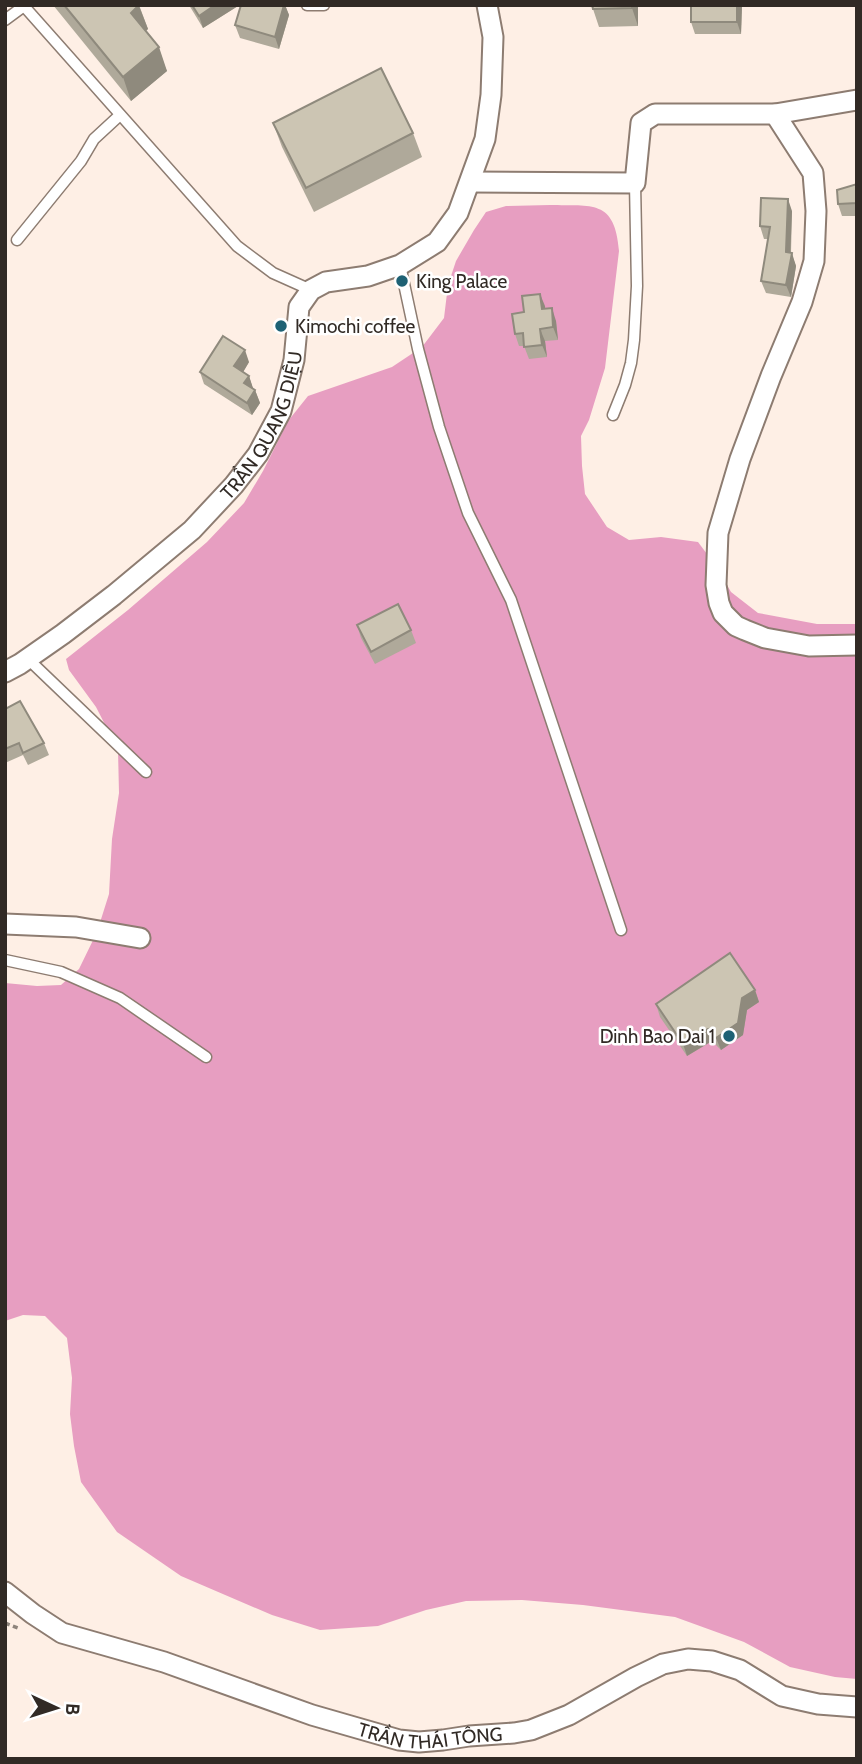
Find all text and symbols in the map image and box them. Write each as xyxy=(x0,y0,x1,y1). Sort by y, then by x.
place label: King Palace xyxy=(416,270,507,293)
marker: King Palace xyxy=(394,273,410,289)
place label: Kimochi coffee xyxy=(295,315,416,338)
marker: Kimochi coffee xyxy=(273,318,289,334)
street label: TRẦN QUANG DIỆU xyxy=(216,350,307,504)
place label: Dinh Bao Dai 1 xyxy=(600,1025,715,1048)
marker: Dinh Bao Dai 1 xyxy=(721,1028,737,1044)
north arrow xyxy=(21,1673,91,1743)
text: B xyxy=(61,1702,84,1716)
street label: TRẦN THÁI TÔNG xyxy=(355,1718,503,1754)

